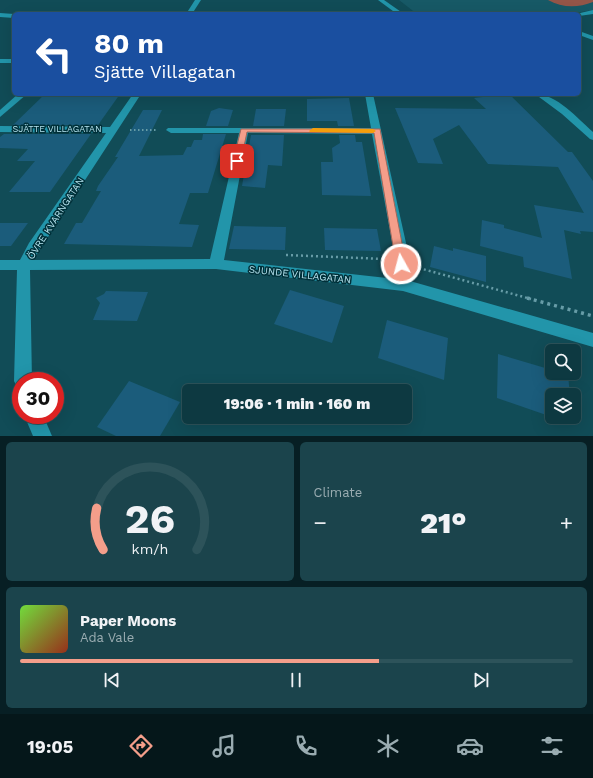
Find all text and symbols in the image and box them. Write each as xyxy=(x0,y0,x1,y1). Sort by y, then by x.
text: 80 m xyxy=(94,27,164,60)
icon: left xyxy=(28,28,80,80)
text: Sjätte Villagatan xyxy=(94,61,236,82)
street label: SJÄTTE VILLAGATAN xyxy=(13,124,101,134)
pin xyxy=(220,144,254,178)
icon: arrive xyxy=(226,150,248,172)
street label: ÖVRE KVARNGATAN xyxy=(25,175,86,261)
position arrow xyxy=(380,243,422,285)
street label: SJUNDE VILLAGATAN xyxy=(248,264,352,285)
map controls xyxy=(545,344,581,424)
button: search xyxy=(545,344,581,380)
speed limit sign: 30 xyxy=(12,372,64,424)
button: layers xyxy=(545,388,581,424)
text: 19:06 · 1 min · 160 m xyxy=(224,395,370,413)
text: Climate xyxy=(314,485,362,500)
text: 26 xyxy=(125,493,175,542)
text: 21° xyxy=(420,505,467,540)
text: − xyxy=(314,510,327,535)
text: + xyxy=(560,510,573,535)
text: km/h xyxy=(131,540,168,556)
text: Paper Moons xyxy=(80,612,176,630)
text: Ada Vale xyxy=(80,630,134,645)
icon: previous xyxy=(101,669,123,691)
icon: pause xyxy=(285,669,307,691)
icon: next xyxy=(470,669,492,691)
icon: directions xyxy=(127,732,155,760)
icon: music xyxy=(210,732,238,760)
icon: phone xyxy=(292,732,320,760)
icon: climate xyxy=(374,732,402,760)
icon: car xyxy=(456,732,484,760)
icon: filters xyxy=(538,732,566,760)
text: 19:05 xyxy=(27,736,73,757)

